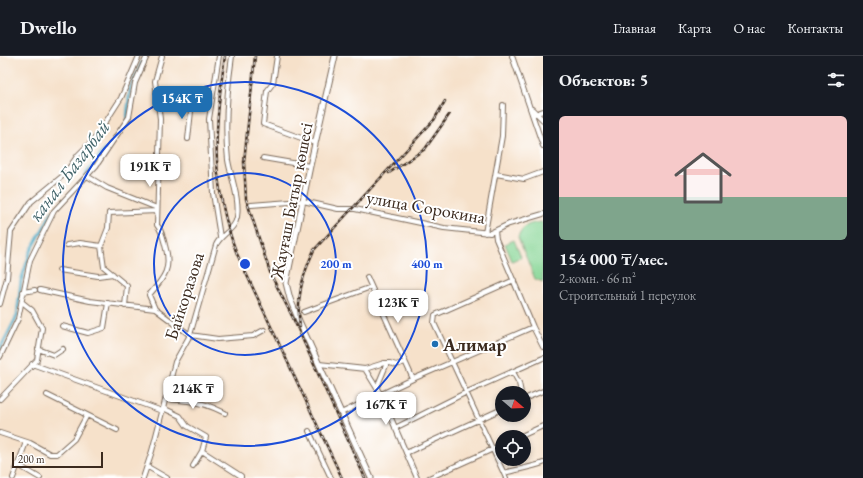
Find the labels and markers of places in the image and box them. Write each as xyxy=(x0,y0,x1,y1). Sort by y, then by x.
pin: 154K ₸ xyxy=(149,86,215,120)
pin: 191K ₸ xyxy=(117,154,183,188)
centre of rings xyxy=(238,257,252,271)
pin: 123K ₸ xyxy=(365,290,431,324)
place label: Алимар xyxy=(442,333,506,356)
marker: Алимар xyxy=(430,339,440,349)
pin: 214K ₸ xyxy=(160,376,226,410)
pin: 167K ₸ xyxy=(353,392,419,426)

